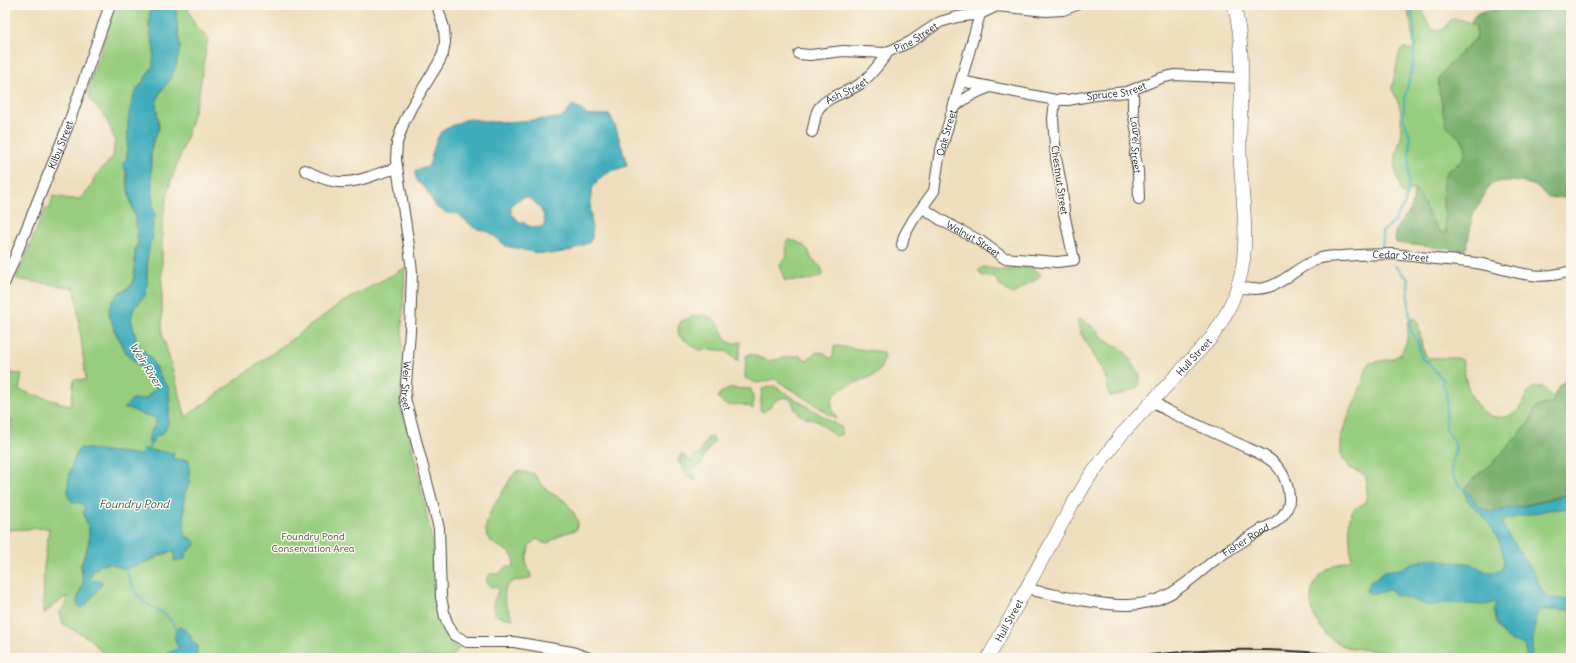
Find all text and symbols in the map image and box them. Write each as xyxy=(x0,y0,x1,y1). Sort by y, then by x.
street label: Pine Street xyxy=(892,19,941,55)
street label: Ash Street xyxy=(823,74,871,107)
street label: Spruce Street xyxy=(1085,79,1149,103)
street label: Oak Street xyxy=(934,108,959,158)
street label: Laurel Street xyxy=(1127,115,1144,174)
street label: Kilby Street xyxy=(45,118,76,171)
street label: Chestnut Street xyxy=(1048,145,1071,216)
street label: Walnut Street xyxy=(944,218,1003,261)
street label: Cedar Street xyxy=(1372,248,1430,265)
street label: Hull Street xyxy=(1173,335,1215,378)
water label: Weir River xyxy=(127,340,166,391)
street label: Weir Street xyxy=(398,361,414,413)
water label: Foundry Pond xyxy=(99,497,171,511)
street label: Fisher Road xyxy=(1220,521,1272,560)
park label: Foundry Pond Conservation Area xyxy=(271,530,355,555)
street label: Hull Street xyxy=(992,596,1026,644)

